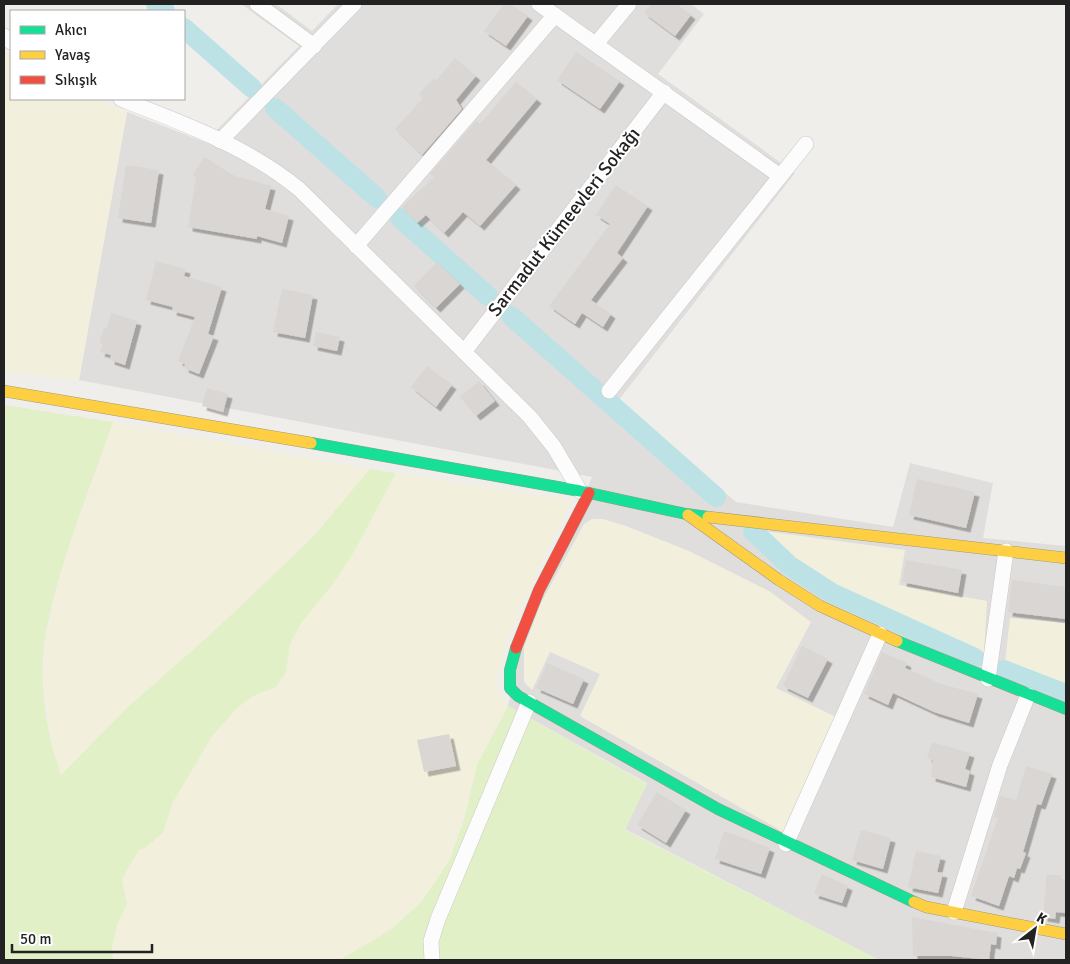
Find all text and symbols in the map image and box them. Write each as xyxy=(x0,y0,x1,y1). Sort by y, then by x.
legend xyxy=(10,10,185,100)
text: Akıcı xyxy=(55,21,87,39)
text: Yavaş xyxy=(55,46,91,64)
text: Sıkışık xyxy=(55,71,98,89)
street label: Sarmadut Kümeevleri Sokağı xyxy=(483,123,645,321)
north arrow xyxy=(1010,904,1060,954)
text: K xyxy=(1033,909,1050,928)
scale bar xyxy=(12,922,152,954)
text: 50 m xyxy=(20,930,51,948)

